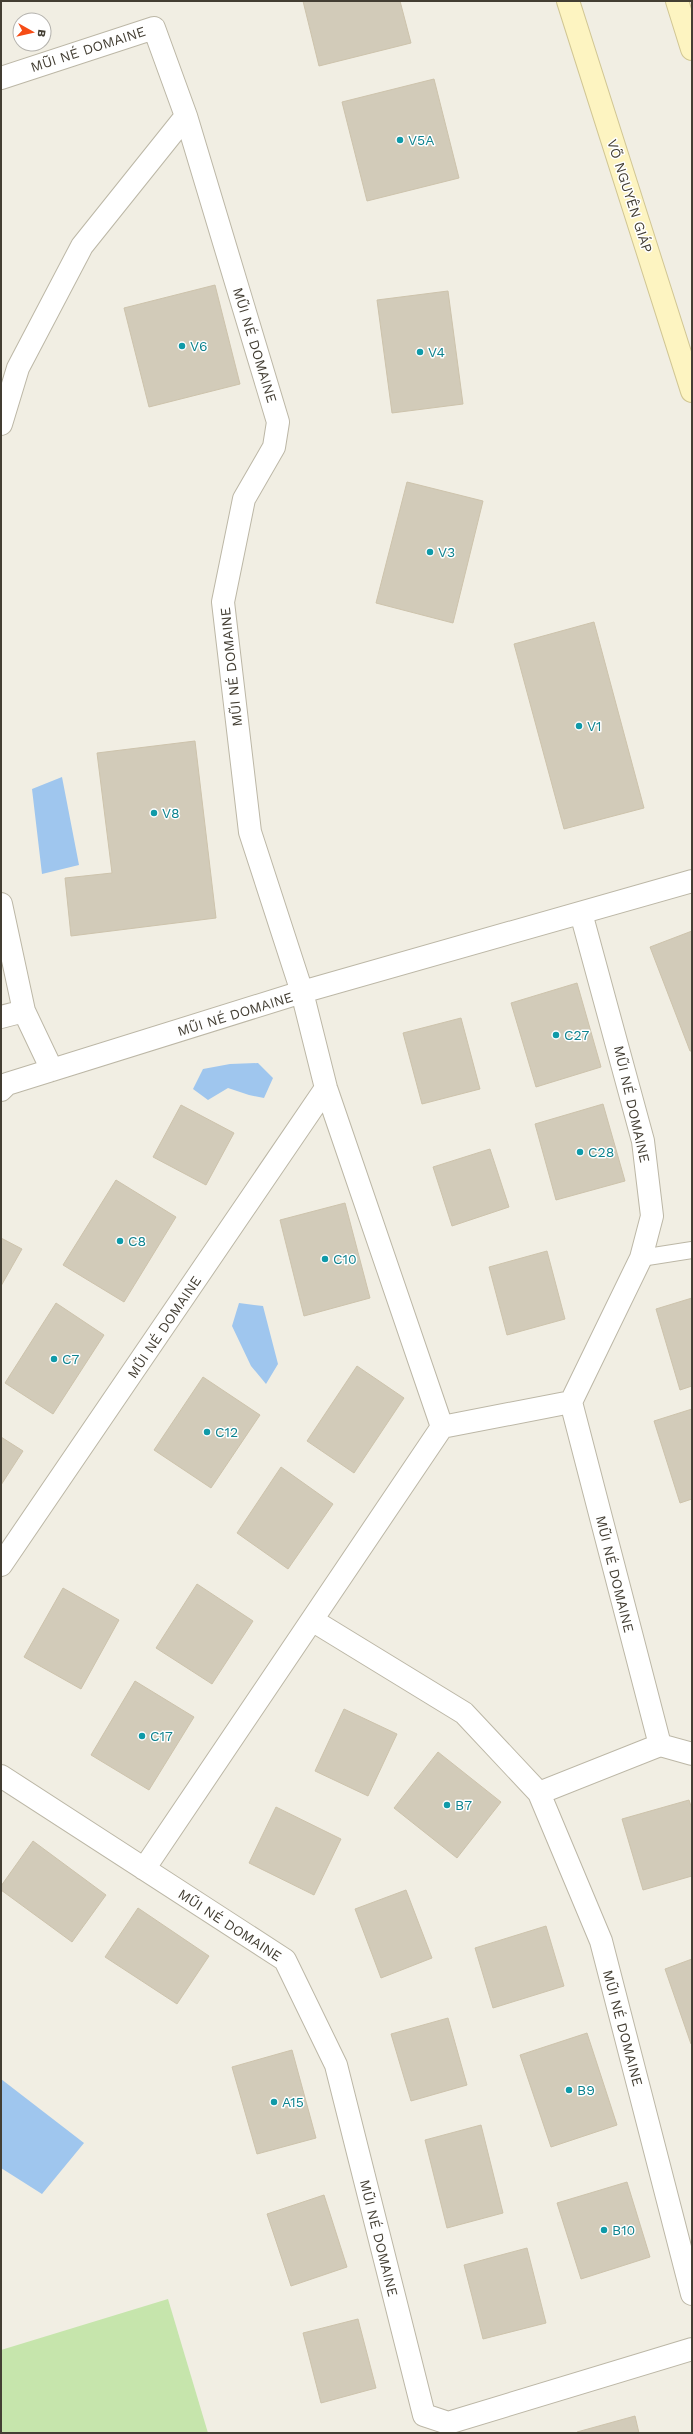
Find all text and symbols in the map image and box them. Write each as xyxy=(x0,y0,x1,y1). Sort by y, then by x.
north arrow xyxy=(12,12,52,52)
street label: MŨI NÉ DOMAINE xyxy=(29,23,148,75)
text: B xyxy=(34,29,48,38)
place label: V5A xyxy=(408,132,434,148)
marker: V5A xyxy=(395,135,405,145)
street label: VÕ NGUYÊN GIÁP xyxy=(604,137,656,255)
street label: MŨI NÉ DOMAINE xyxy=(230,285,280,405)
place label: V6 xyxy=(190,338,207,354)
marker: V6 xyxy=(177,341,187,351)
place label: V4 xyxy=(428,344,445,360)
marker: V4 xyxy=(415,347,425,357)
place label: V3 xyxy=(438,544,455,560)
marker: V3 xyxy=(425,547,435,557)
street label: MŨI NÉ DOMAINE xyxy=(217,606,245,727)
place label: V1 xyxy=(587,718,602,734)
marker: V1 xyxy=(574,721,584,731)
place label: V8 xyxy=(162,805,180,821)
marker: V8 xyxy=(149,808,159,818)
street label: MŨI NÉ DOMAINE xyxy=(175,989,295,1039)
place label: C27 xyxy=(564,1027,589,1043)
marker: C27 xyxy=(551,1030,561,1040)
street label: MŨI NÉ DOMAINE xyxy=(611,1044,653,1164)
place label: C28 xyxy=(588,1144,614,1160)
marker: C28 xyxy=(575,1147,585,1157)
place label: C8 xyxy=(128,1233,146,1249)
marker: C8 xyxy=(115,1236,125,1246)
place label: C10 xyxy=(333,1251,357,1267)
marker: C10 xyxy=(320,1254,330,1264)
street label: MŨI NÉ DOMAINE xyxy=(124,1273,204,1381)
place label: C7 xyxy=(62,1351,80,1367)
marker: C7 xyxy=(49,1354,59,1364)
place label: C12 xyxy=(215,1424,238,1440)
marker: C12 xyxy=(202,1427,212,1437)
street label: MŨI NÉ DOMAINE xyxy=(593,1514,637,1634)
place label: C17 xyxy=(150,1728,173,1744)
marker: C17 xyxy=(137,1731,147,1741)
place label: B7 xyxy=(455,1797,472,1813)
marker: B7 xyxy=(442,1800,452,1810)
street label: MŨI NÉ DOMAINE xyxy=(175,1886,285,1964)
street label: MŨI NÉ DOMAINE xyxy=(600,1968,646,2088)
place label: B9 xyxy=(577,2082,595,2098)
marker: B9 xyxy=(564,2085,574,2095)
place label: A15 xyxy=(282,2094,304,2110)
marker: A15 xyxy=(269,2097,279,2107)
street label: MŨI NÉ DOMAINE xyxy=(357,2178,401,2298)
place label: B10 xyxy=(612,2222,635,2238)
marker: B10 xyxy=(599,2225,609,2235)

